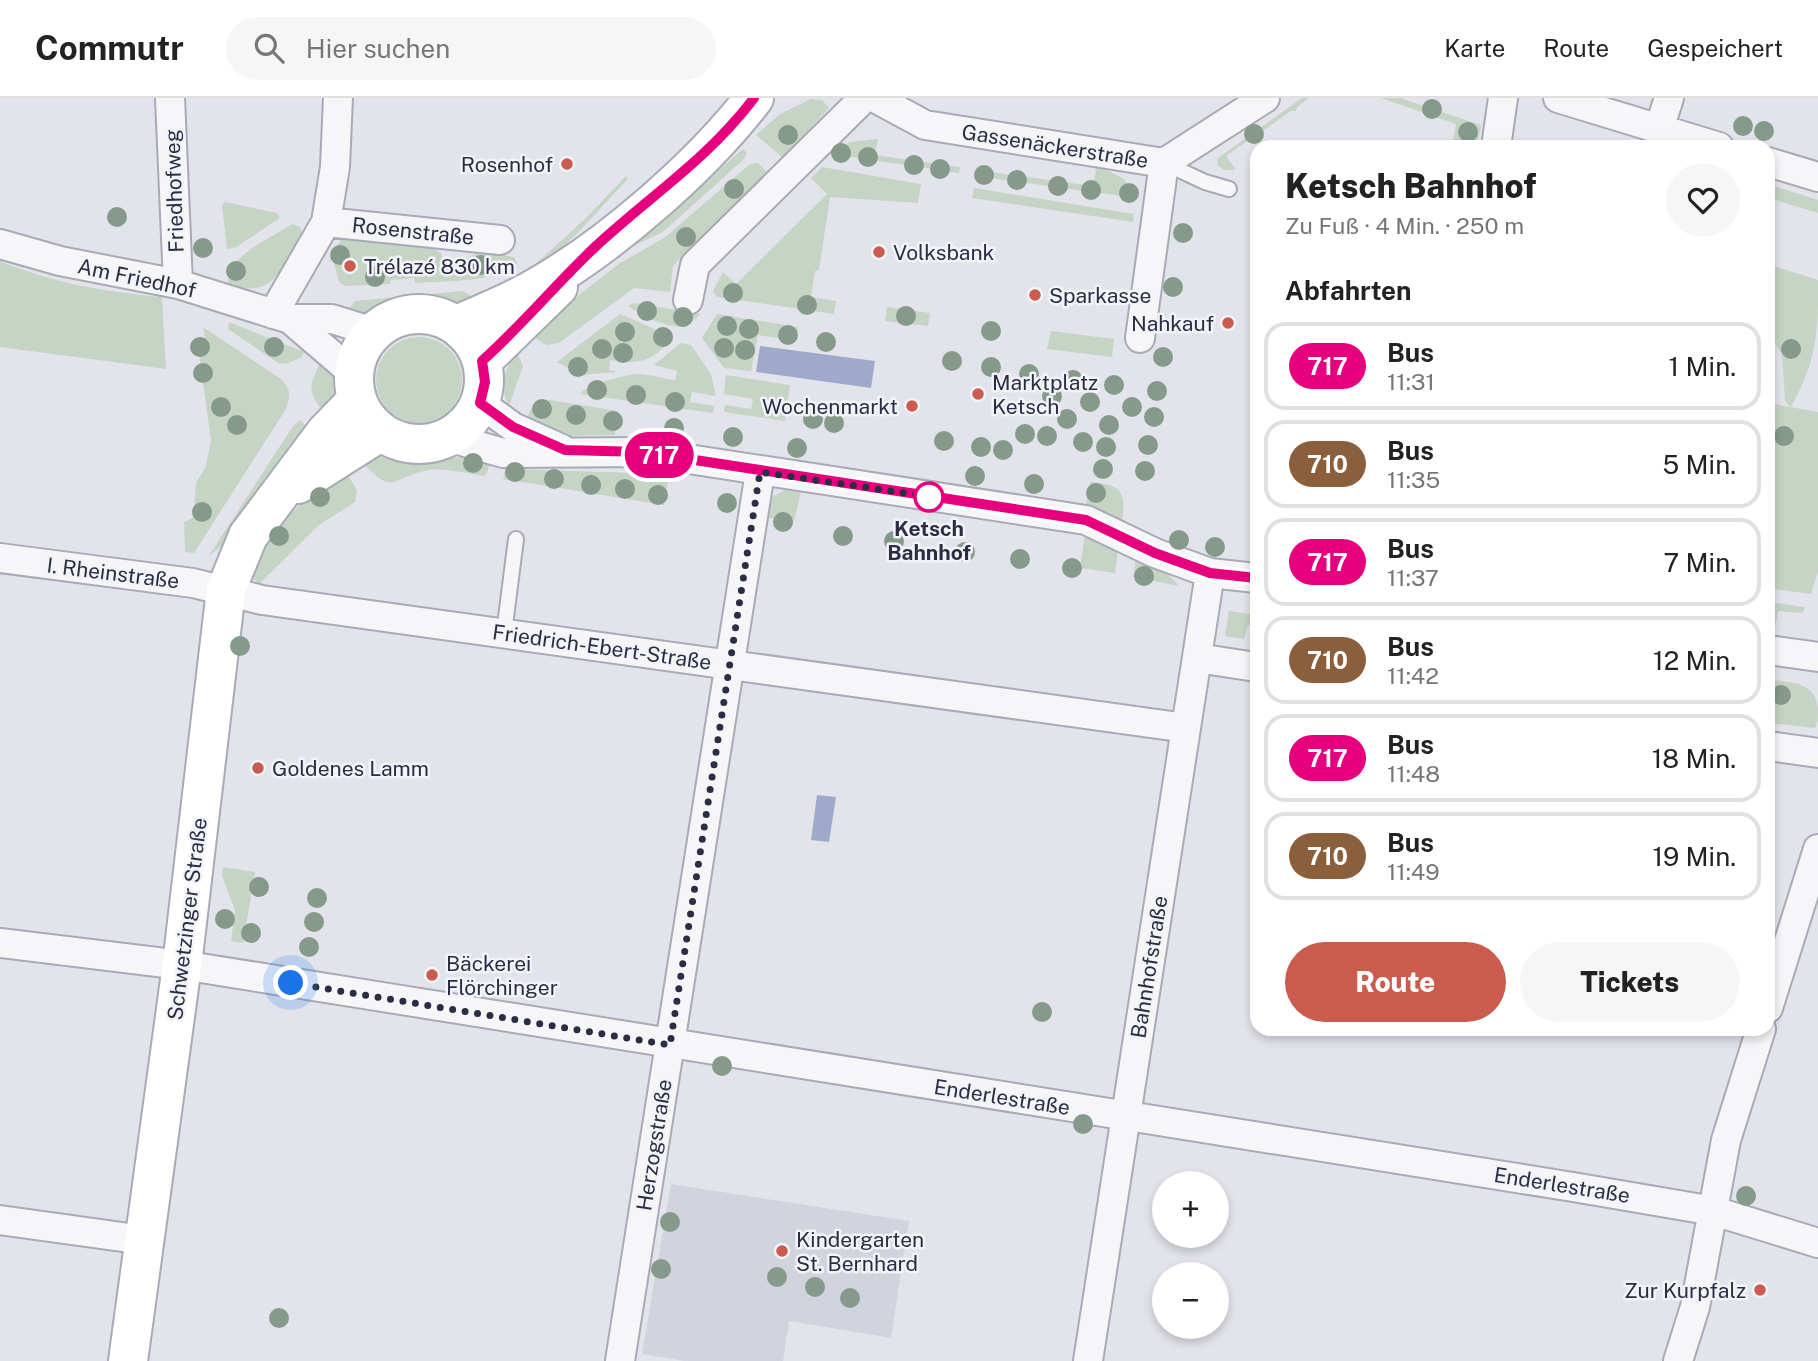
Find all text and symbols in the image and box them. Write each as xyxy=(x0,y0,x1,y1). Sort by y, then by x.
search box xyxy=(226,17,716,80)
text: Commutr xyxy=(35,29,184,67)
icon: search xyxy=(250,29,288,67)
text: Hier suchen xyxy=(306,33,450,64)
text: Karte xyxy=(1444,34,1505,62)
text: Route xyxy=(1543,34,1609,62)
text: Gespeichert xyxy=(1647,34,1783,62)
street label: Gassenäckerstraße xyxy=(960,119,1150,173)
street label: Friedhofweg xyxy=(159,129,189,253)
place label: Rosenhof xyxy=(461,152,553,177)
marker: Rosenhof xyxy=(559,156,575,172)
button: heart xyxy=(1666,163,1740,237)
text: Ketsch Bahnhof xyxy=(1285,167,1536,205)
street label: Rosenstraße xyxy=(351,212,475,250)
text: Zu Fuß · 4 Min. · 250 m xyxy=(1285,212,1524,239)
place label: Volksbank xyxy=(893,240,995,265)
marker: Volksbank xyxy=(871,244,887,260)
street label: Am Friedhof xyxy=(75,253,199,303)
place label: Trélazé 830 km xyxy=(364,254,515,279)
marker: Trélazé 830 km xyxy=(342,258,358,274)
text: Abfahrten xyxy=(1285,275,1411,306)
place label: Sparkasse xyxy=(1049,283,1151,308)
marker: Sparkasse xyxy=(1027,287,1043,303)
place label: Nahkauf xyxy=(1131,311,1214,336)
marker: Nahkauf xyxy=(1220,315,1236,331)
text: Bus xyxy=(1387,337,1434,368)
text: 1 Min. xyxy=(1669,351,1736,382)
text: 717 xyxy=(1307,352,1348,380)
text: 11:31 xyxy=(1387,368,1435,395)
place label: Marktplatz Ketsch xyxy=(992,370,1098,419)
marker: Marktplatz Ketsch xyxy=(970,386,986,402)
place label: Wochenmarkt xyxy=(762,394,898,419)
marker: Wochenmarkt xyxy=(904,398,920,414)
line badge: 717 xyxy=(619,432,699,478)
text: Bus xyxy=(1387,435,1434,466)
text: 717 xyxy=(639,441,679,469)
text: 5 Min. xyxy=(1663,449,1736,480)
text: 710 xyxy=(1307,450,1348,478)
text: 11:35 xyxy=(1387,466,1440,493)
marker: Ketsch Bahnhof xyxy=(914,482,944,512)
place label: Ketsch Bahnhof xyxy=(887,516,971,565)
text: Bus xyxy=(1387,533,1434,564)
text: 7 Min. xyxy=(1664,547,1736,578)
text: 717 xyxy=(1307,548,1348,576)
street label: I. Rheinstraße xyxy=(45,552,181,594)
text: 11:37 xyxy=(1387,564,1439,591)
street label: Friedrich-Ebert-Straße xyxy=(491,619,713,675)
text: Bus xyxy=(1387,631,1434,662)
text: 12 Min. xyxy=(1653,645,1736,676)
text: 710 xyxy=(1307,646,1348,674)
text: 11:42 xyxy=(1387,662,1439,689)
text: Bus xyxy=(1387,729,1434,760)
text: 18 Min. xyxy=(1652,743,1736,774)
text: 717 xyxy=(1307,744,1348,772)
place label: Goldenes Lamm xyxy=(272,756,429,781)
marker: Goldenes Lamm xyxy=(250,760,266,776)
text: 11:48 xyxy=(1387,760,1440,787)
street label: Schwetzinger Straße xyxy=(162,816,212,1022)
text: Bus xyxy=(1387,827,1434,858)
text: 19 Min. xyxy=(1652,841,1736,872)
text: 710 xyxy=(1307,842,1348,870)
text: 11:49 xyxy=(1387,858,1440,885)
street label: Bahnhofstraße xyxy=(1125,894,1173,1040)
button: Route xyxy=(1285,942,1506,1022)
button: Tickets xyxy=(1520,942,1740,1022)
place label: Bäckerei Flörchinger xyxy=(446,951,558,1000)
your location xyxy=(273,965,308,1000)
marker: Bäckerei Flörchinger xyxy=(424,967,440,983)
street label: Enderlestraße xyxy=(932,1074,1072,1120)
street label: Herzogstraße xyxy=(631,1077,677,1213)
street label: Enderlestraße xyxy=(1492,1162,1632,1208)
map controls xyxy=(1152,1171,1229,1339)
button: + xyxy=(1152,1171,1229,1248)
place label: Kindergarten St. Bernhard xyxy=(796,1227,924,1276)
marker: Kindergarten St. Bernhard xyxy=(774,1243,790,1259)
button: − xyxy=(1152,1262,1229,1339)
place label: Zur Kurpfalz xyxy=(1624,1278,1746,1303)
marker: Zur Kurpfalz xyxy=(1752,1282,1768,1298)

